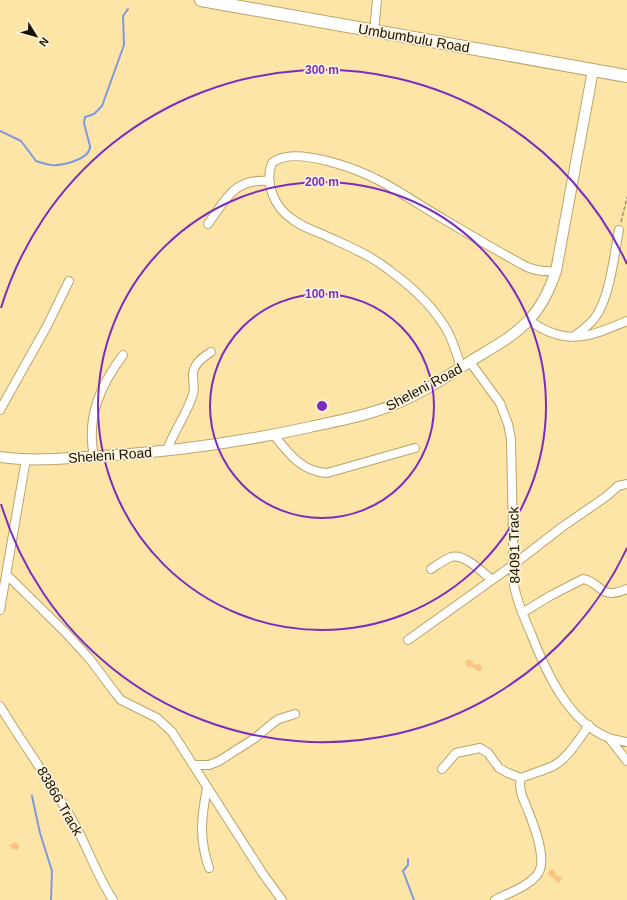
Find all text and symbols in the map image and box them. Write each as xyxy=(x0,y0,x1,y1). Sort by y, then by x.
north arrow xyxy=(16,16,56,56)
street label: Umbumbulu Road xyxy=(357,20,471,56)
text: N xyxy=(37,35,51,49)
text: 300 m xyxy=(305,63,339,77)
text: 200 m xyxy=(305,175,339,189)
text: 100 m xyxy=(305,287,339,301)
street label: Sheleni Road xyxy=(383,360,465,414)
centre of rings xyxy=(315,399,329,413)
street label: Sheleni Road xyxy=(68,444,152,466)
street label: 84091 Track xyxy=(505,505,523,584)
street label: 83866 Track xyxy=(34,764,87,839)

